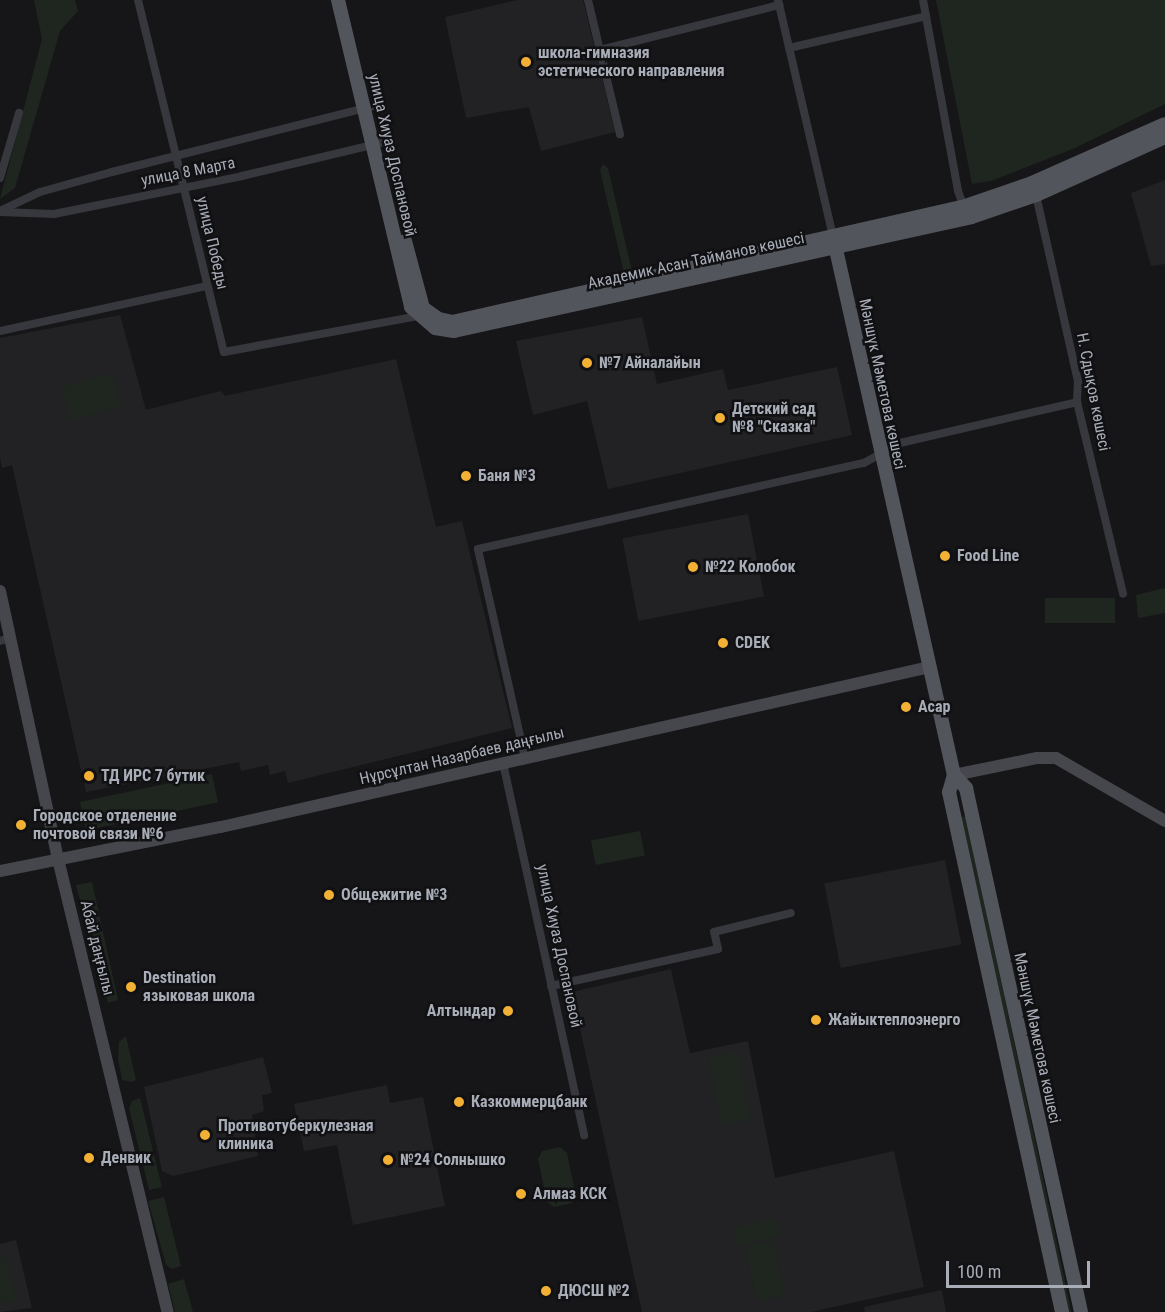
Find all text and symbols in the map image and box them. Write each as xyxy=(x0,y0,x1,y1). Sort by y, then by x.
place label: школа-гимназия эстетического направления xyxy=(538,43,725,81)
marker: школа-гимназия эстетического направления xyxy=(519,55,533,69)
street label: улица Хиуаз Доспановой xyxy=(364,72,420,238)
street label: улица 8 Марта xyxy=(139,153,237,191)
street label: улица Победы xyxy=(192,195,232,291)
street label: Академик Асан Тайманов көшесі xyxy=(586,229,806,293)
street label: Мәншүк Мәметова көшесі xyxy=(855,297,909,471)
street label: Н. Сдықов көшесі xyxy=(1072,331,1114,453)
place label: №7 Айналайын xyxy=(599,353,701,373)
marker: №7 Айналайын xyxy=(580,356,594,370)
place label: Детский сад №8 "Сказка" xyxy=(732,399,816,437)
marker: Детский сад №8 "Сказка" xyxy=(713,411,727,425)
place label: Баня №3 xyxy=(478,466,536,486)
marker: Баня №3 xyxy=(459,469,473,483)
place label: Food Line xyxy=(957,546,1019,566)
marker: Food Line xyxy=(938,549,952,563)
place label: №22 Колобок xyxy=(705,557,795,577)
marker: №22 Колобок xyxy=(686,560,700,574)
place label: CDEK xyxy=(735,633,770,653)
marker: CDEK xyxy=(716,636,730,650)
place label: Асар xyxy=(918,697,950,717)
marker: Асар xyxy=(899,700,913,714)
street label: Нұрсұлтан Назарбаев даңғылы xyxy=(358,723,566,789)
place label: ТД ИРС 7 бутик xyxy=(101,766,205,786)
marker: ТД ИРС 7 бутик xyxy=(82,769,96,783)
place label: Городское отделение почтовой связи №6 xyxy=(33,806,177,844)
marker: Городское отделение почтовой связи №6 xyxy=(14,818,28,832)
street label: улица Хиуаз Доспановой xyxy=(532,863,586,1029)
place label: Общежитие №3 xyxy=(341,885,447,905)
marker: Общежитие №3 xyxy=(322,888,336,902)
street label: Абай даңғылы xyxy=(76,899,118,997)
street label: Мәншүк Мәметова көшесі xyxy=(1010,951,1064,1125)
place label: Destination языковая школа xyxy=(143,968,255,1006)
marker: Destination языковая школа xyxy=(124,980,138,994)
place label: Алтындар xyxy=(427,1001,496,1021)
marker: Алтындар xyxy=(501,1004,515,1018)
place label: Жайыктеплоэнерго xyxy=(828,1010,960,1030)
marker: Жайыктеплоэнерго xyxy=(809,1013,823,1027)
place label: Казкоммерцбанк xyxy=(471,1092,587,1112)
marker: Казкоммерцбанк xyxy=(452,1095,466,1109)
place label: Противотуберкулезная клиника xyxy=(218,1116,374,1154)
marker: Противотуберкулезная клиника xyxy=(196,1126,214,1144)
place label: Денвик xyxy=(101,1148,151,1168)
place label: №24 Солнышко xyxy=(400,1150,506,1170)
marker: Денвик xyxy=(82,1151,96,1165)
marker: №24 Солнышко xyxy=(381,1153,395,1167)
place label: Алмаз КСК xyxy=(533,1184,607,1204)
marker: Алмаз КСК xyxy=(514,1187,528,1201)
scale bar xyxy=(949,1249,1093,1287)
text: 100 m xyxy=(957,1261,1001,1282)
place label: ДЮСШ №2 xyxy=(558,1281,630,1301)
marker: ДЮСШ №2 xyxy=(539,1284,553,1298)

